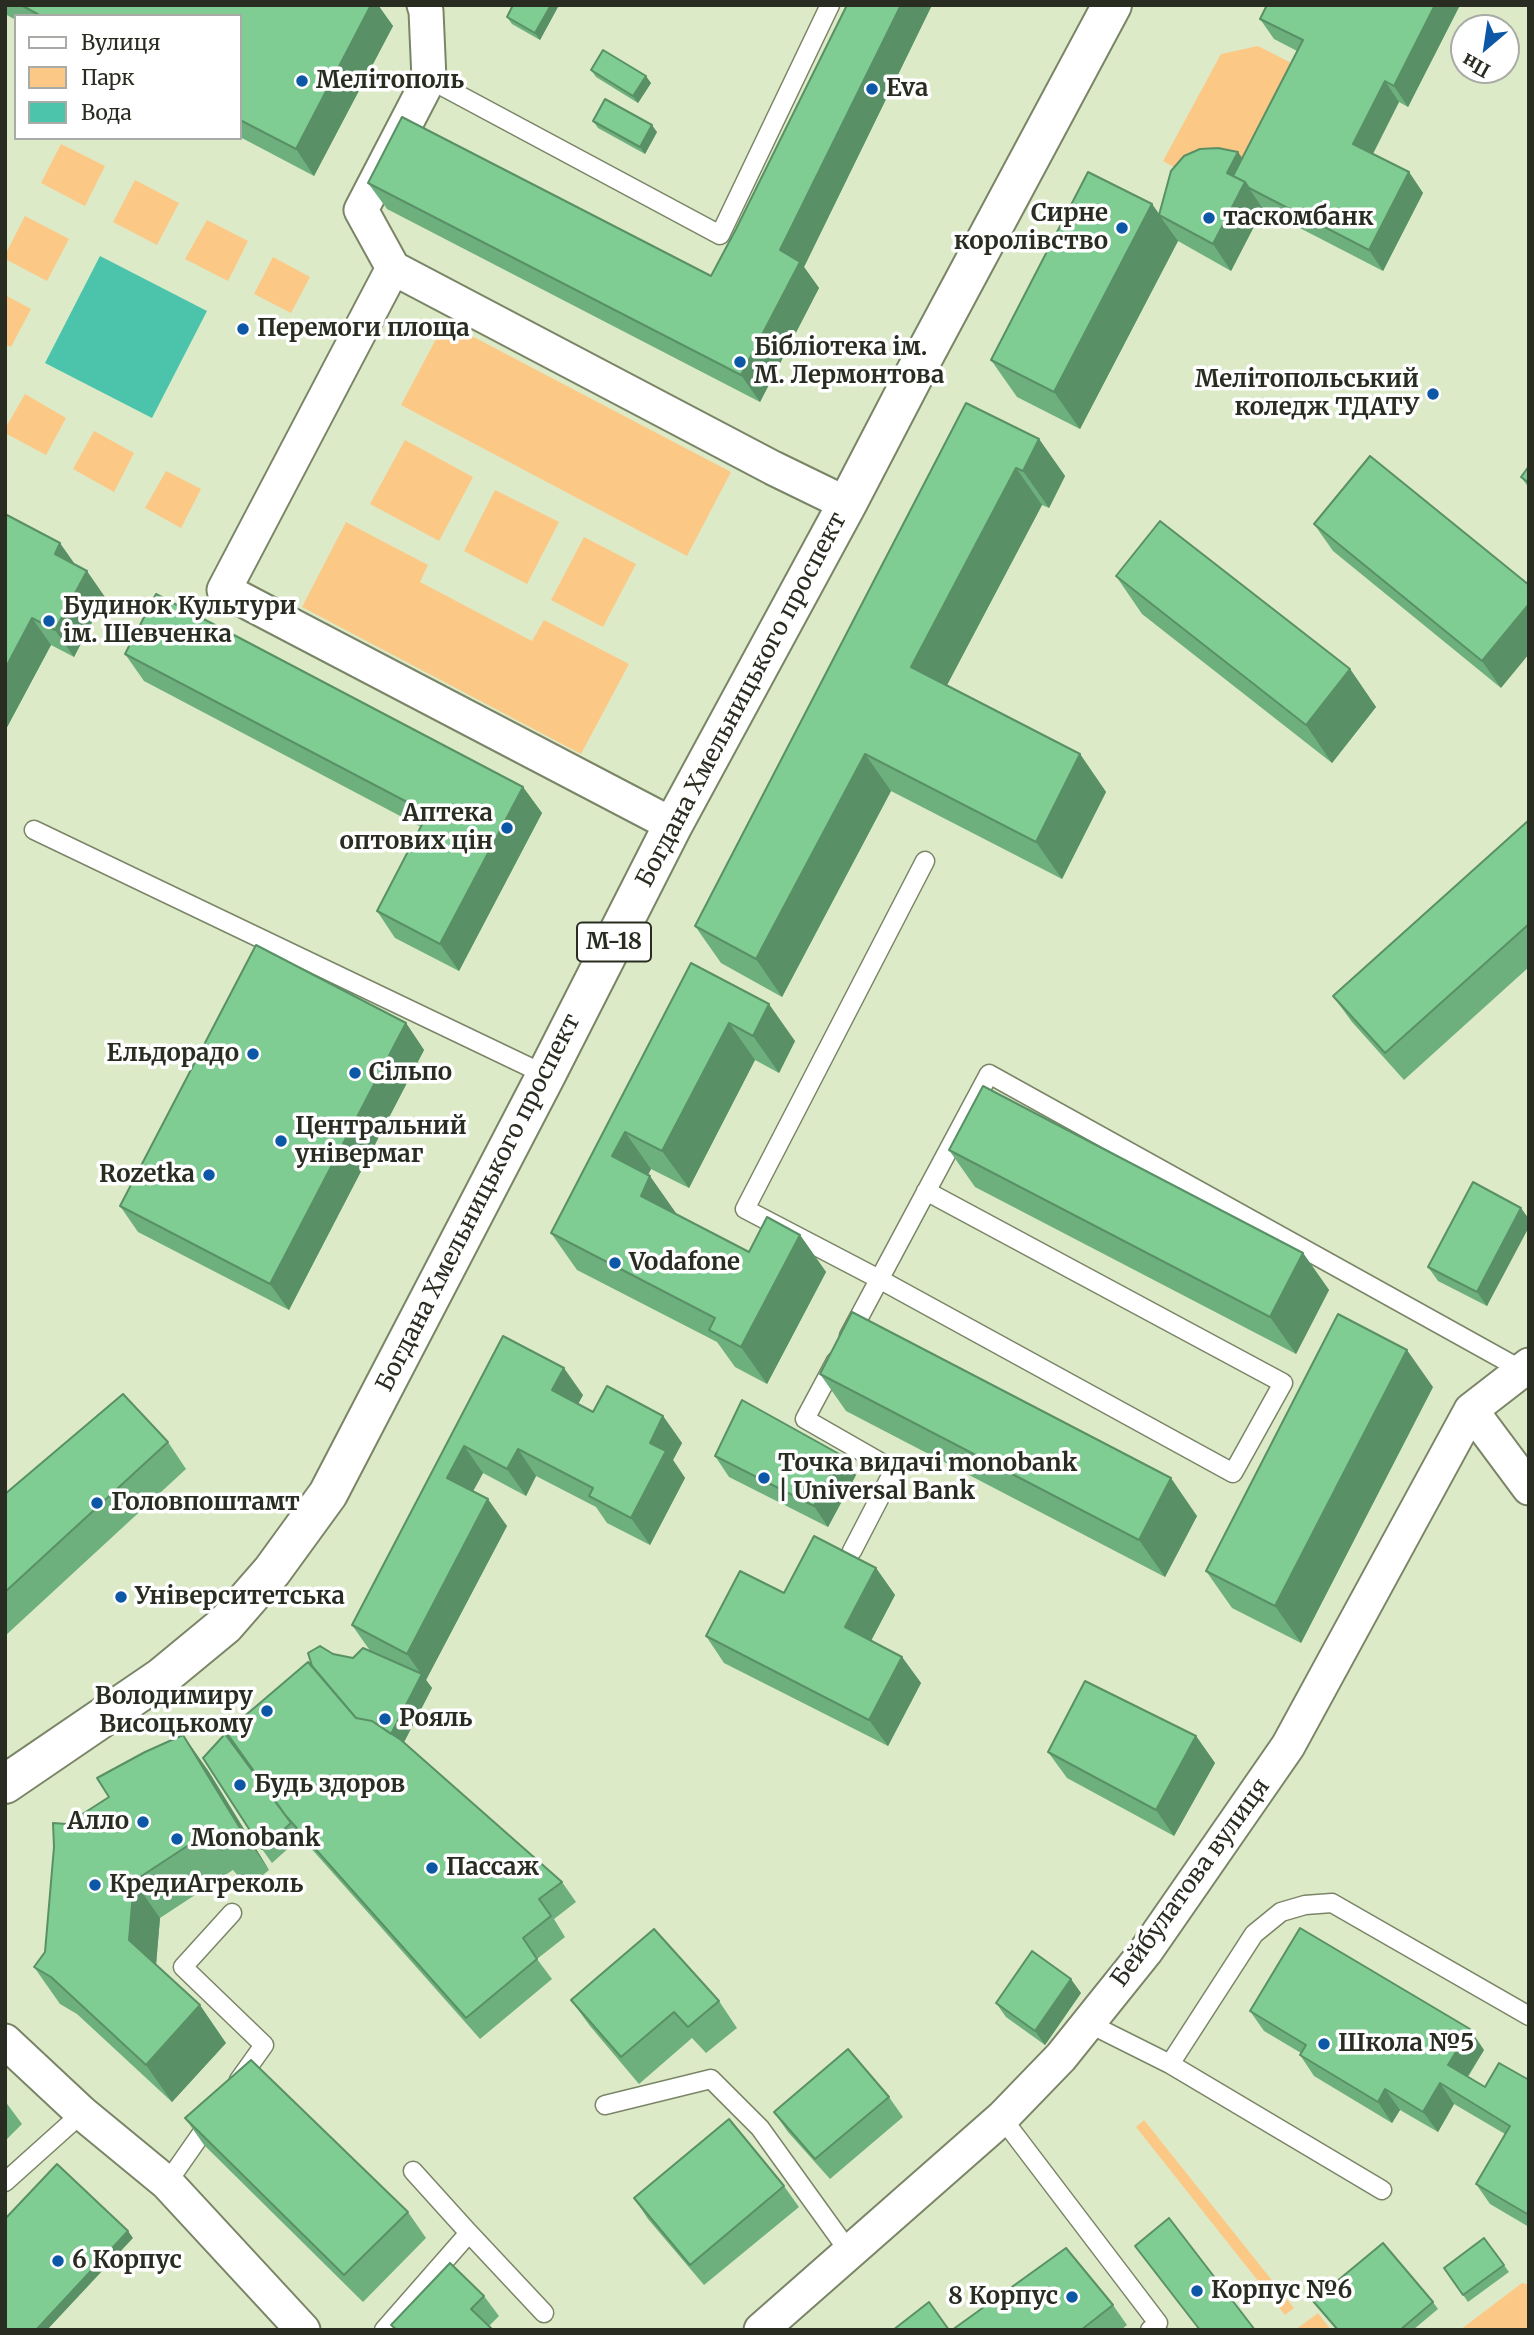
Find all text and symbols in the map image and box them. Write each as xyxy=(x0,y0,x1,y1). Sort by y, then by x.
legend xyxy=(14,14,242,140)
north arrow xyxy=(1450,14,1520,84)
text: Вулиця xyxy=(81,29,161,56)
text: Пн xyxy=(1457,48,1494,83)
text: Парк xyxy=(81,64,135,91)
place label: Мелітополь xyxy=(316,67,464,95)
marker: Мелітополь xyxy=(294,73,310,89)
place label: Eva xyxy=(886,75,928,103)
marker: Eva xyxy=(864,81,880,97)
text: Вода xyxy=(81,99,132,126)
place label: Сирне королівство xyxy=(954,200,1108,256)
place label: таскомбанк xyxy=(1223,204,1374,232)
marker: таскомбанк xyxy=(1201,210,1217,226)
marker: Сирне королівство xyxy=(1114,220,1130,236)
place label: Перемоги площа xyxy=(257,315,470,343)
marker: Перемоги площа xyxy=(235,321,251,337)
place label: Бібліотека ім. М. Лермонтова xyxy=(754,334,944,390)
marker: Бібліотека ім. М. Лермонтова xyxy=(732,354,748,370)
place label: Мелітопольський коледж ТДАТУ xyxy=(1195,366,1419,422)
marker: Мелітопольський коледж ТДАТУ xyxy=(1425,386,1441,402)
street label: Богдана Хмельницького проспект xyxy=(631,508,853,892)
place label: Будинок Культури ім. Шевченка xyxy=(63,593,296,649)
marker: Будинок Культури ім. Шевченка xyxy=(41,613,57,629)
place label: Аптека оптових цін xyxy=(340,800,493,856)
marker: Аптека оптових цін xyxy=(499,820,515,836)
road number: М-18 xyxy=(577,923,651,962)
street label: Богдана Хмельницького проспект xyxy=(371,1009,587,1397)
place label: Ельдорадо xyxy=(106,1040,239,1068)
marker: Ельдорадо xyxy=(245,1046,261,1062)
place label: Сільпо xyxy=(369,1059,452,1087)
marker: Сільпо xyxy=(347,1065,363,1081)
place label: Центральний універмаг xyxy=(295,1113,467,1169)
marker: Центральний універмаг xyxy=(273,1133,289,1149)
place label: Rozetka xyxy=(99,1161,195,1189)
marker: Rozetka xyxy=(201,1167,217,1183)
place label: Vodafone xyxy=(629,1249,740,1277)
marker: Vodafone xyxy=(607,1255,623,1271)
place label: Точка видачі monobank | Universal Bank xyxy=(778,1450,1077,1506)
marker: Точка видачі monobank | Universal Bank xyxy=(756,1470,772,1486)
place label: Головпоштамт xyxy=(111,1489,300,1517)
marker: Головпоштамт xyxy=(89,1495,105,1511)
place label: Університетська xyxy=(135,1583,345,1611)
marker: Університетська xyxy=(113,1589,129,1605)
place label: Володимиру Висоцькому xyxy=(95,1683,253,1739)
marker: Володимиру Висоцькому xyxy=(259,1703,275,1719)
place label: Рояль xyxy=(399,1705,472,1733)
marker: Рояль xyxy=(377,1711,393,1727)
place label: Будь здоров xyxy=(254,1771,405,1799)
street label: Бейбулатова вулиця xyxy=(1106,1773,1276,1993)
marker: Будь здоров xyxy=(232,1777,248,1793)
place label: Алло xyxy=(67,1808,129,1836)
marker: Алло xyxy=(135,1814,151,1830)
place label: Monobank xyxy=(191,1825,320,1853)
marker: Monobank xyxy=(169,1831,185,1847)
place label: Пассаж xyxy=(446,1854,539,1882)
marker: Пассаж xyxy=(424,1860,440,1876)
place label: КредиАгреколь xyxy=(109,1871,303,1899)
marker: КредиАгреколь xyxy=(87,1877,103,1893)
place label: Школа №5 xyxy=(1338,2030,1474,2058)
marker: Школа №5 xyxy=(1316,2036,1332,2052)
place label: 6 Корпус xyxy=(72,2247,182,2275)
marker: 6 Корпус xyxy=(50,2253,66,2269)
place label: Корпус №6 xyxy=(1211,2277,1352,2305)
place label: 8 Корпус xyxy=(948,2283,1058,2311)
marker: Корпус №6 xyxy=(1189,2283,1205,2299)
marker: 8 Корпус xyxy=(1064,2289,1080,2305)

